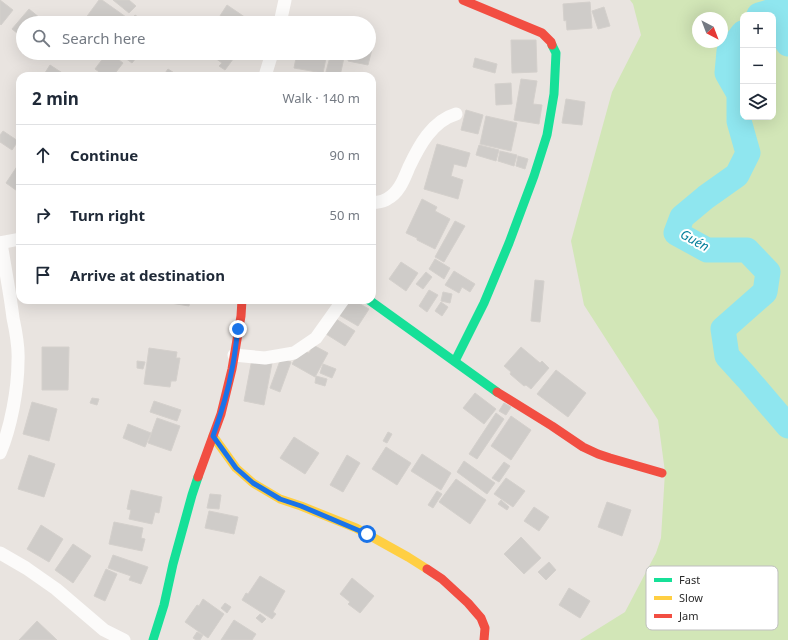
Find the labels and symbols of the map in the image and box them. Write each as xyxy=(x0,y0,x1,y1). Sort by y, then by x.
north arrow xyxy=(692,12,728,48)
water label: Guén xyxy=(677,225,713,255)
route end xyxy=(229,320,247,338)
route start xyxy=(358,525,376,543)
legend xyxy=(646,566,778,630)
text: Fast xyxy=(679,572,700,587)
text: Slow xyxy=(679,590,703,605)
text: Jam xyxy=(678,608,698,623)

